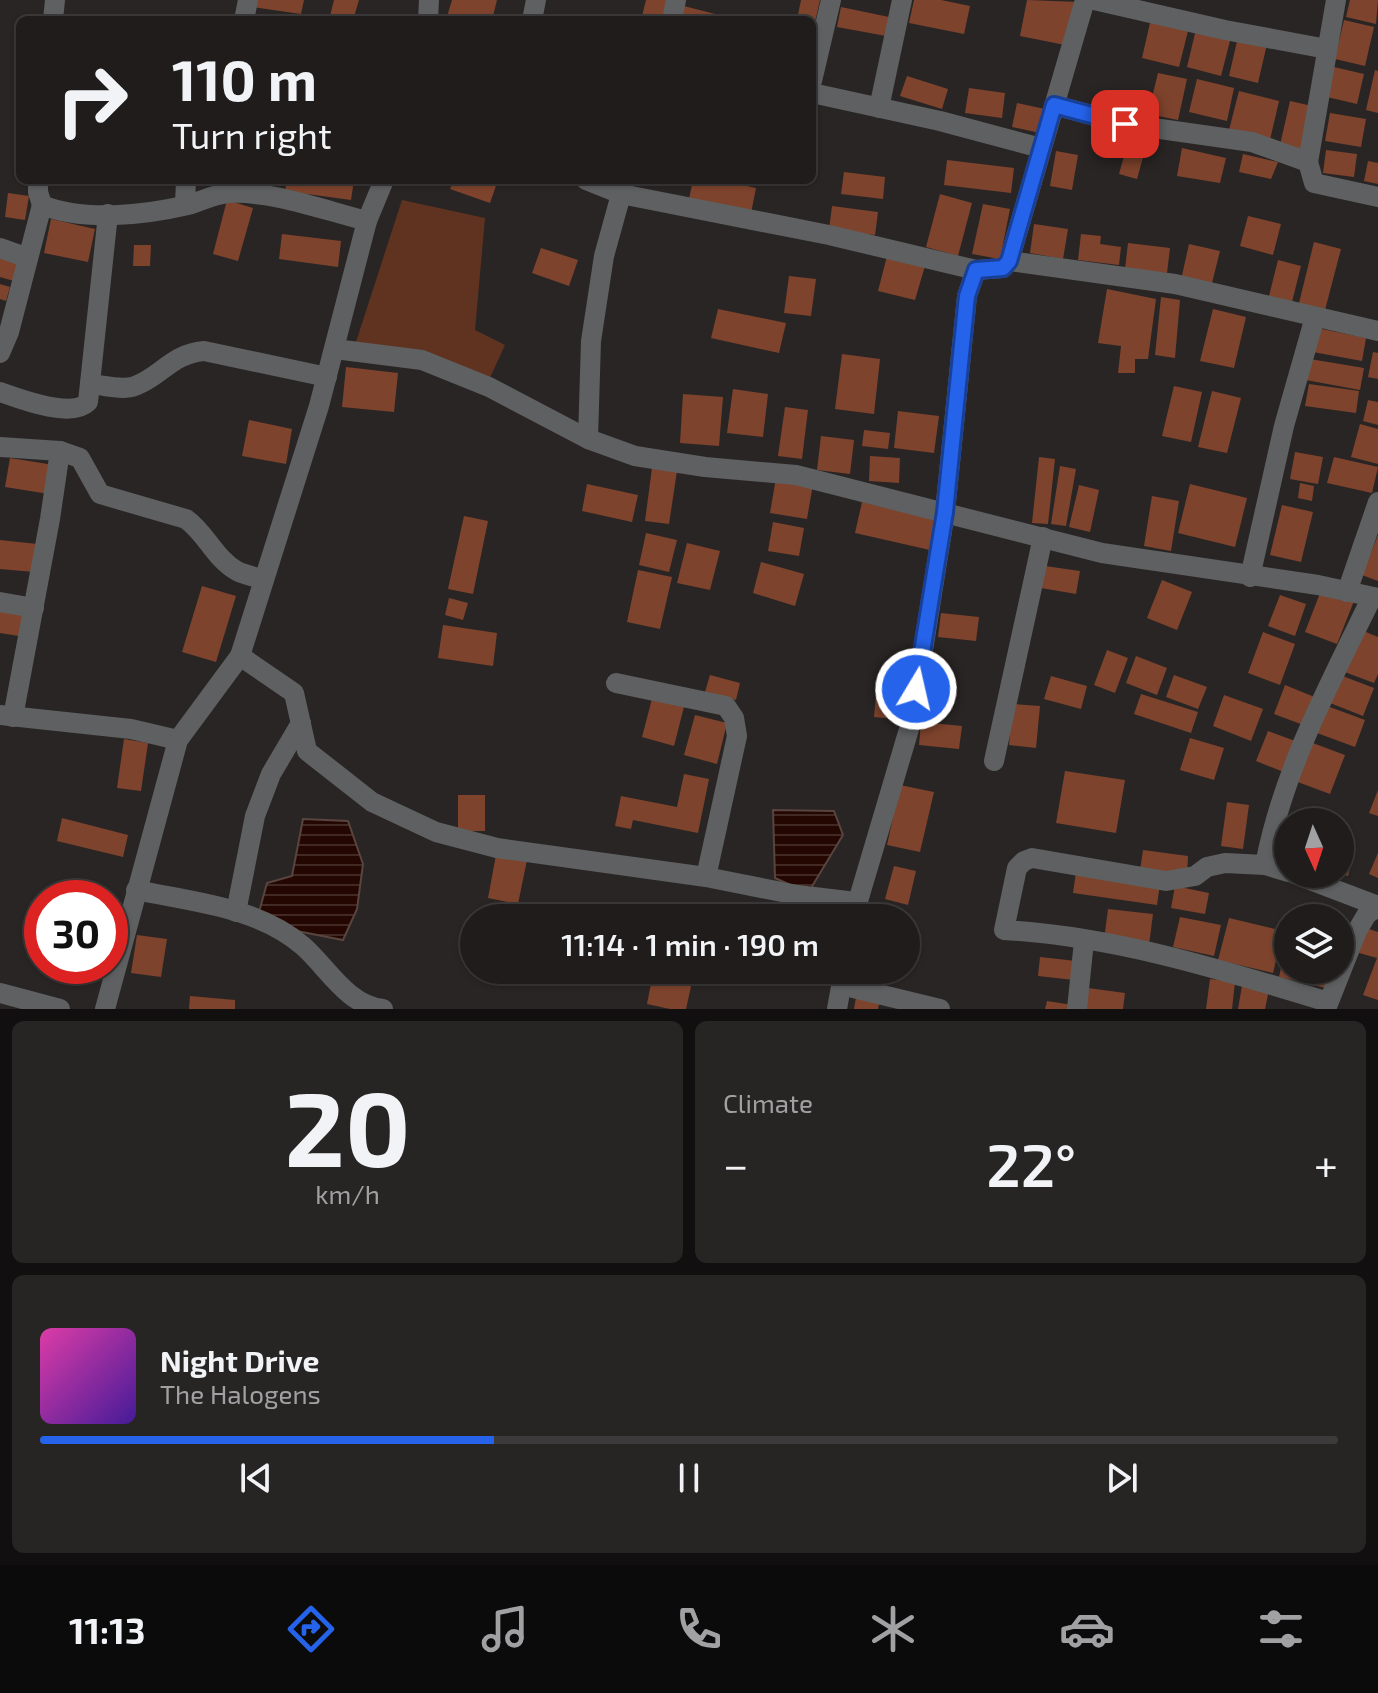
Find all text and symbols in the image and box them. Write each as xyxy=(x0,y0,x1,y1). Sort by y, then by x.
text: 110 m xyxy=(172,45,317,112)
icon: right xyxy=(40,48,144,152)
pin xyxy=(1091,90,1159,158)
icon: arrive xyxy=(1103,102,1147,146)
text: Turn right xyxy=(172,113,332,156)
position arrow xyxy=(874,647,958,731)
north arrow xyxy=(1274,808,1354,888)
map controls xyxy=(1274,808,1354,984)
speed limit sign: 30 xyxy=(24,880,128,984)
button: layers xyxy=(1274,904,1354,984)
text: 11:14 · 1 min · 190 m xyxy=(561,926,819,962)
text: 20 xyxy=(284,1063,411,1188)
text: Climate xyxy=(723,1087,813,1118)
text: 22° xyxy=(986,1127,1076,1199)
text: − xyxy=(723,1137,749,1190)
text: + xyxy=(1314,1137,1338,1190)
text: km/h xyxy=(315,1178,380,1209)
text: Night Drive xyxy=(160,1342,319,1378)
text: The Halogens xyxy=(160,1378,321,1409)
icon: previous xyxy=(234,1456,278,1500)
icon: pause xyxy=(667,1456,711,1500)
icon: next xyxy=(1100,1456,1144,1500)
icon: directions xyxy=(283,1601,339,1657)
icon: music xyxy=(477,1601,533,1657)
icon: phone xyxy=(671,1601,727,1657)
icon: climate xyxy=(865,1601,921,1657)
icon: car xyxy=(1059,1601,1115,1657)
icon: filters xyxy=(1253,1601,1309,1657)
text: 11:13 xyxy=(69,1608,145,1651)

